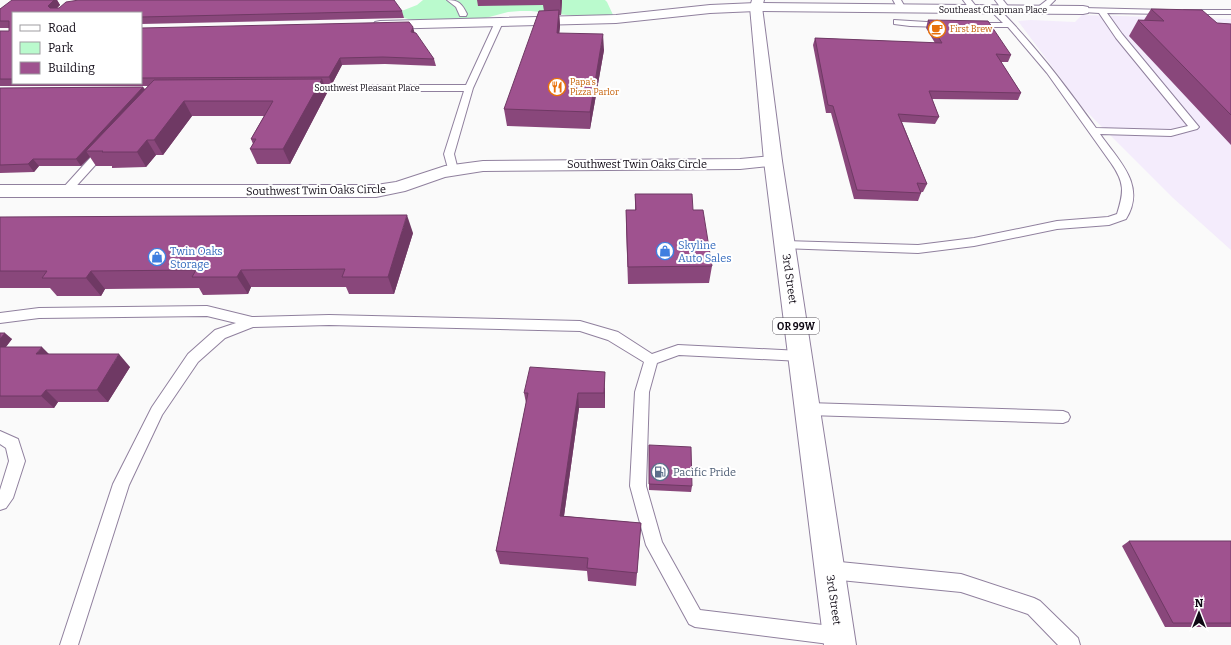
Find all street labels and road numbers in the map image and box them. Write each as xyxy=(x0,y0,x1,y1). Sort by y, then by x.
street label: Southeast Chapman Place xyxy=(939,5,1047,15)
street label: Southwest Pleasant Place xyxy=(314,83,420,93)
street label: Southwest Twin Oaks Circle xyxy=(567,158,707,171)
street label: Southwest Twin Oaks Circle xyxy=(246,183,386,198)
street label: 3rd Street xyxy=(780,253,799,305)
road number: OR 99W xyxy=(773,318,819,334)
street label: 3rd Street xyxy=(824,574,843,626)

